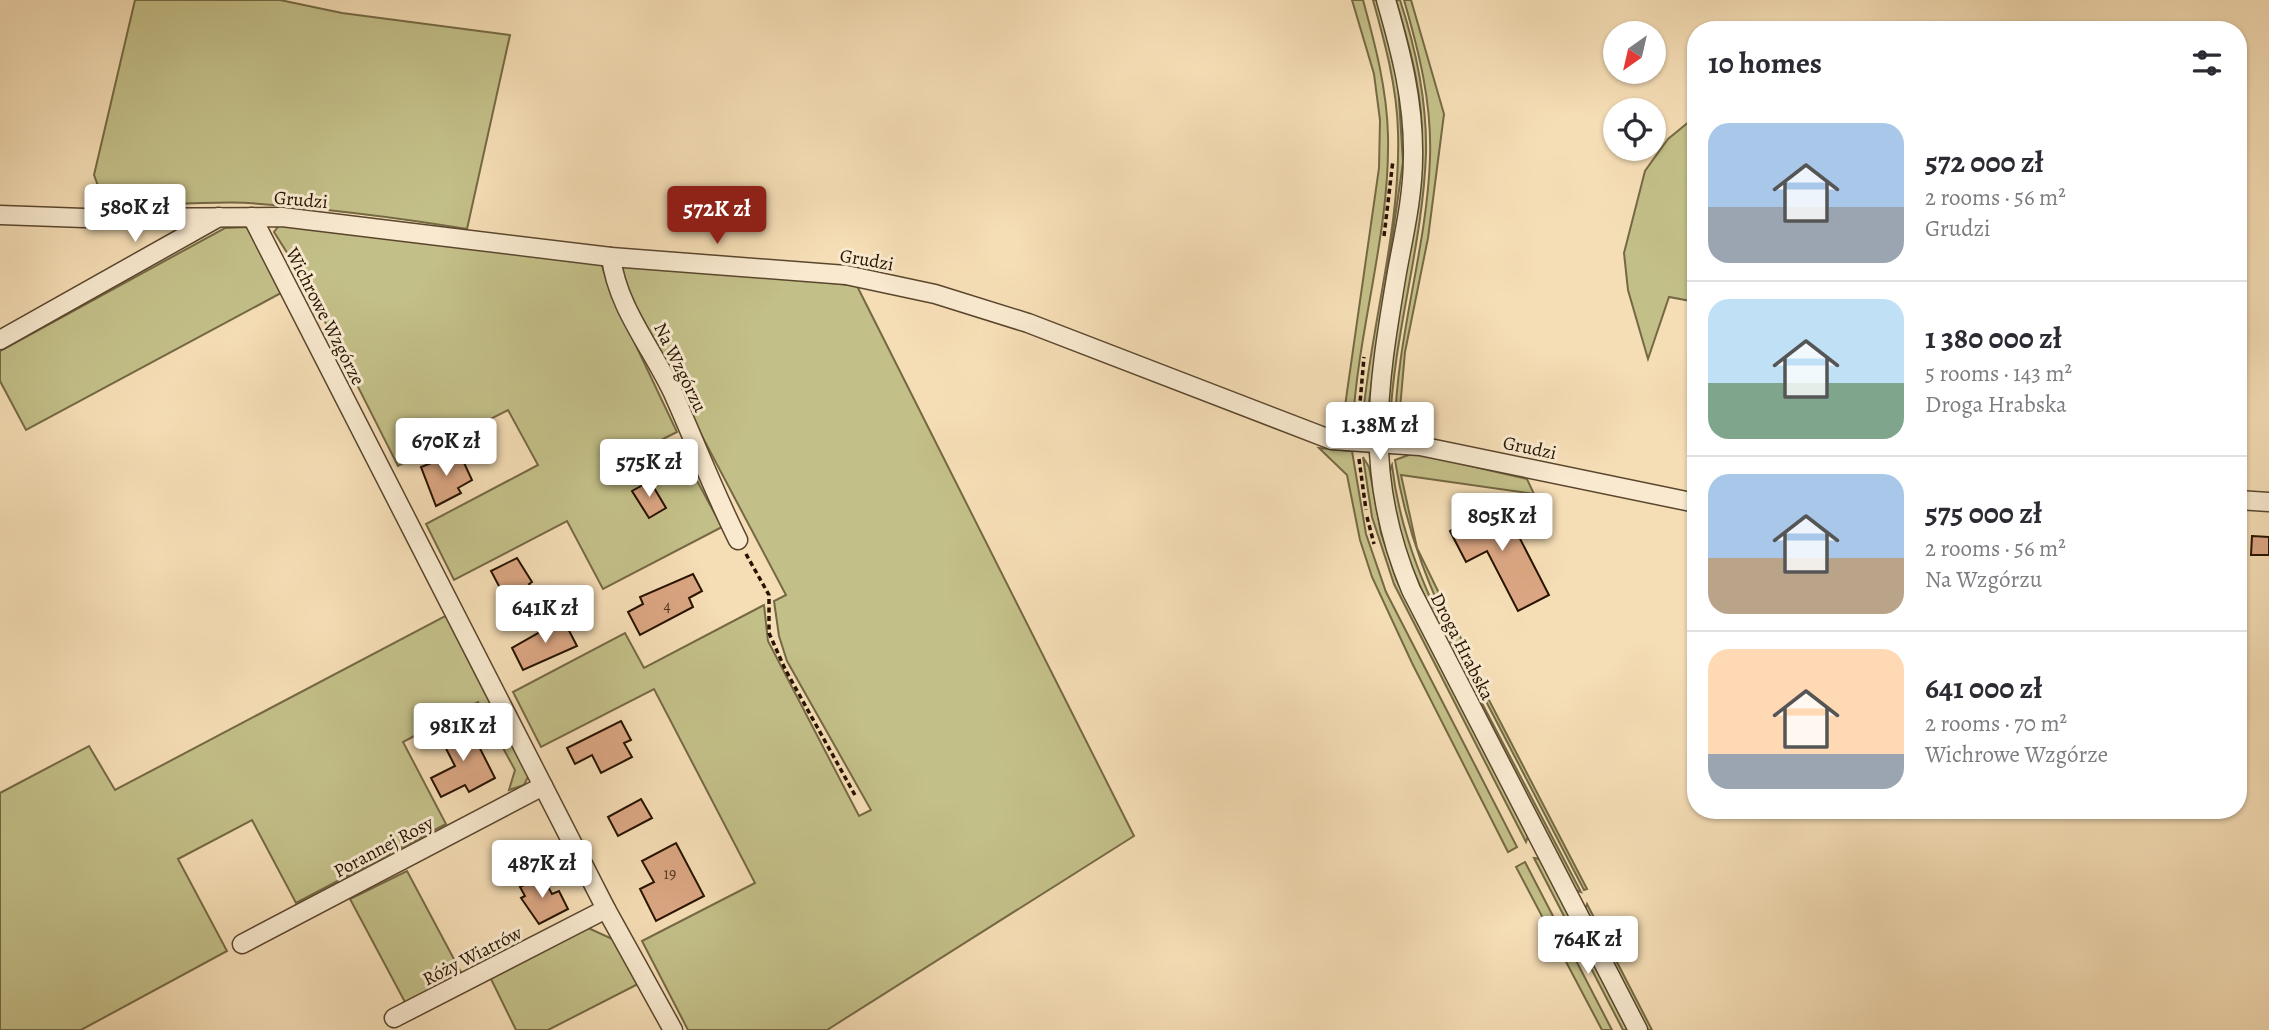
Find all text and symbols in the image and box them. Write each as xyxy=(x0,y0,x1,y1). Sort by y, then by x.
north arrow xyxy=(1603,21,1666,84)
map controls xyxy=(1603,21,1666,161)
text: 10 homes xyxy=(1708,43,1822,83)
icon: filters xyxy=(2188,44,2226,82)
button: locate xyxy=(1603,98,1666,161)
text: 572 000 zł xyxy=(1925,142,2044,182)
icon: home xyxy=(1764,151,1848,235)
text: 2 rooms · 56 m² xyxy=(1925,182,2066,213)
pin: 580K zł xyxy=(70,184,200,244)
street label: Grudzi xyxy=(273,185,329,215)
pin: 572K zł xyxy=(652,187,782,246)
text: 580K zł xyxy=(100,191,170,222)
text: 572K zł xyxy=(683,193,751,224)
text: Grudzi xyxy=(1925,213,1991,244)
street label: Wichrowe Wzgórze xyxy=(279,242,371,390)
street label: Grudzi xyxy=(838,242,896,277)
street label: Na Wzgórzu xyxy=(647,318,713,417)
text: 1 380 000 zł xyxy=(1925,318,2062,358)
icon: home xyxy=(1764,327,1848,411)
text: 5 rooms · 143 m² xyxy=(1925,358,2072,389)
text: Droga Hrabska xyxy=(1925,389,2067,420)
pin: 1.38M zł xyxy=(1308,402,1452,462)
text: 1.38M zł xyxy=(1342,409,1418,440)
pin: 670K zł xyxy=(381,419,511,478)
text: 670K zł xyxy=(412,425,480,456)
street label: Grudzi xyxy=(1501,430,1559,466)
pin: 575K zł xyxy=(584,440,714,499)
text: 575K zł xyxy=(616,446,682,477)
text: 575 000 zł xyxy=(1925,493,2042,533)
pin: 805K zł xyxy=(1437,494,1567,553)
text: 805K zł xyxy=(1467,500,1537,531)
icon: home xyxy=(1764,502,1848,586)
text: 2 rooms · 56 m² xyxy=(1925,533,2066,564)
text: Na Wzgórzu xyxy=(1925,564,2042,595)
pin: 641K zł xyxy=(480,586,610,645)
street label: Droga Hrabska xyxy=(1424,588,1500,705)
text: 641K zł xyxy=(512,592,578,623)
house number: 4 xyxy=(663,595,671,617)
text: 641 000 zł xyxy=(1925,668,2042,708)
icon: home xyxy=(1764,677,1848,761)
pin: 981K zł xyxy=(398,704,528,763)
text: 2 rooms · 70 m² xyxy=(1925,708,2067,739)
text: 981K zł xyxy=(430,710,496,741)
text: Wichrowe Wzgórze xyxy=(1925,739,2108,770)
street label: Porannej Rosy xyxy=(329,809,438,884)
pin: 487K zł xyxy=(477,841,607,900)
text: 487K zł xyxy=(508,847,576,878)
house number: 19 xyxy=(664,863,676,885)
pin: 764K zł xyxy=(1523,916,1653,976)
street label: Róży Wiatrów xyxy=(418,919,527,992)
text: 764K zł xyxy=(1554,923,1622,954)

